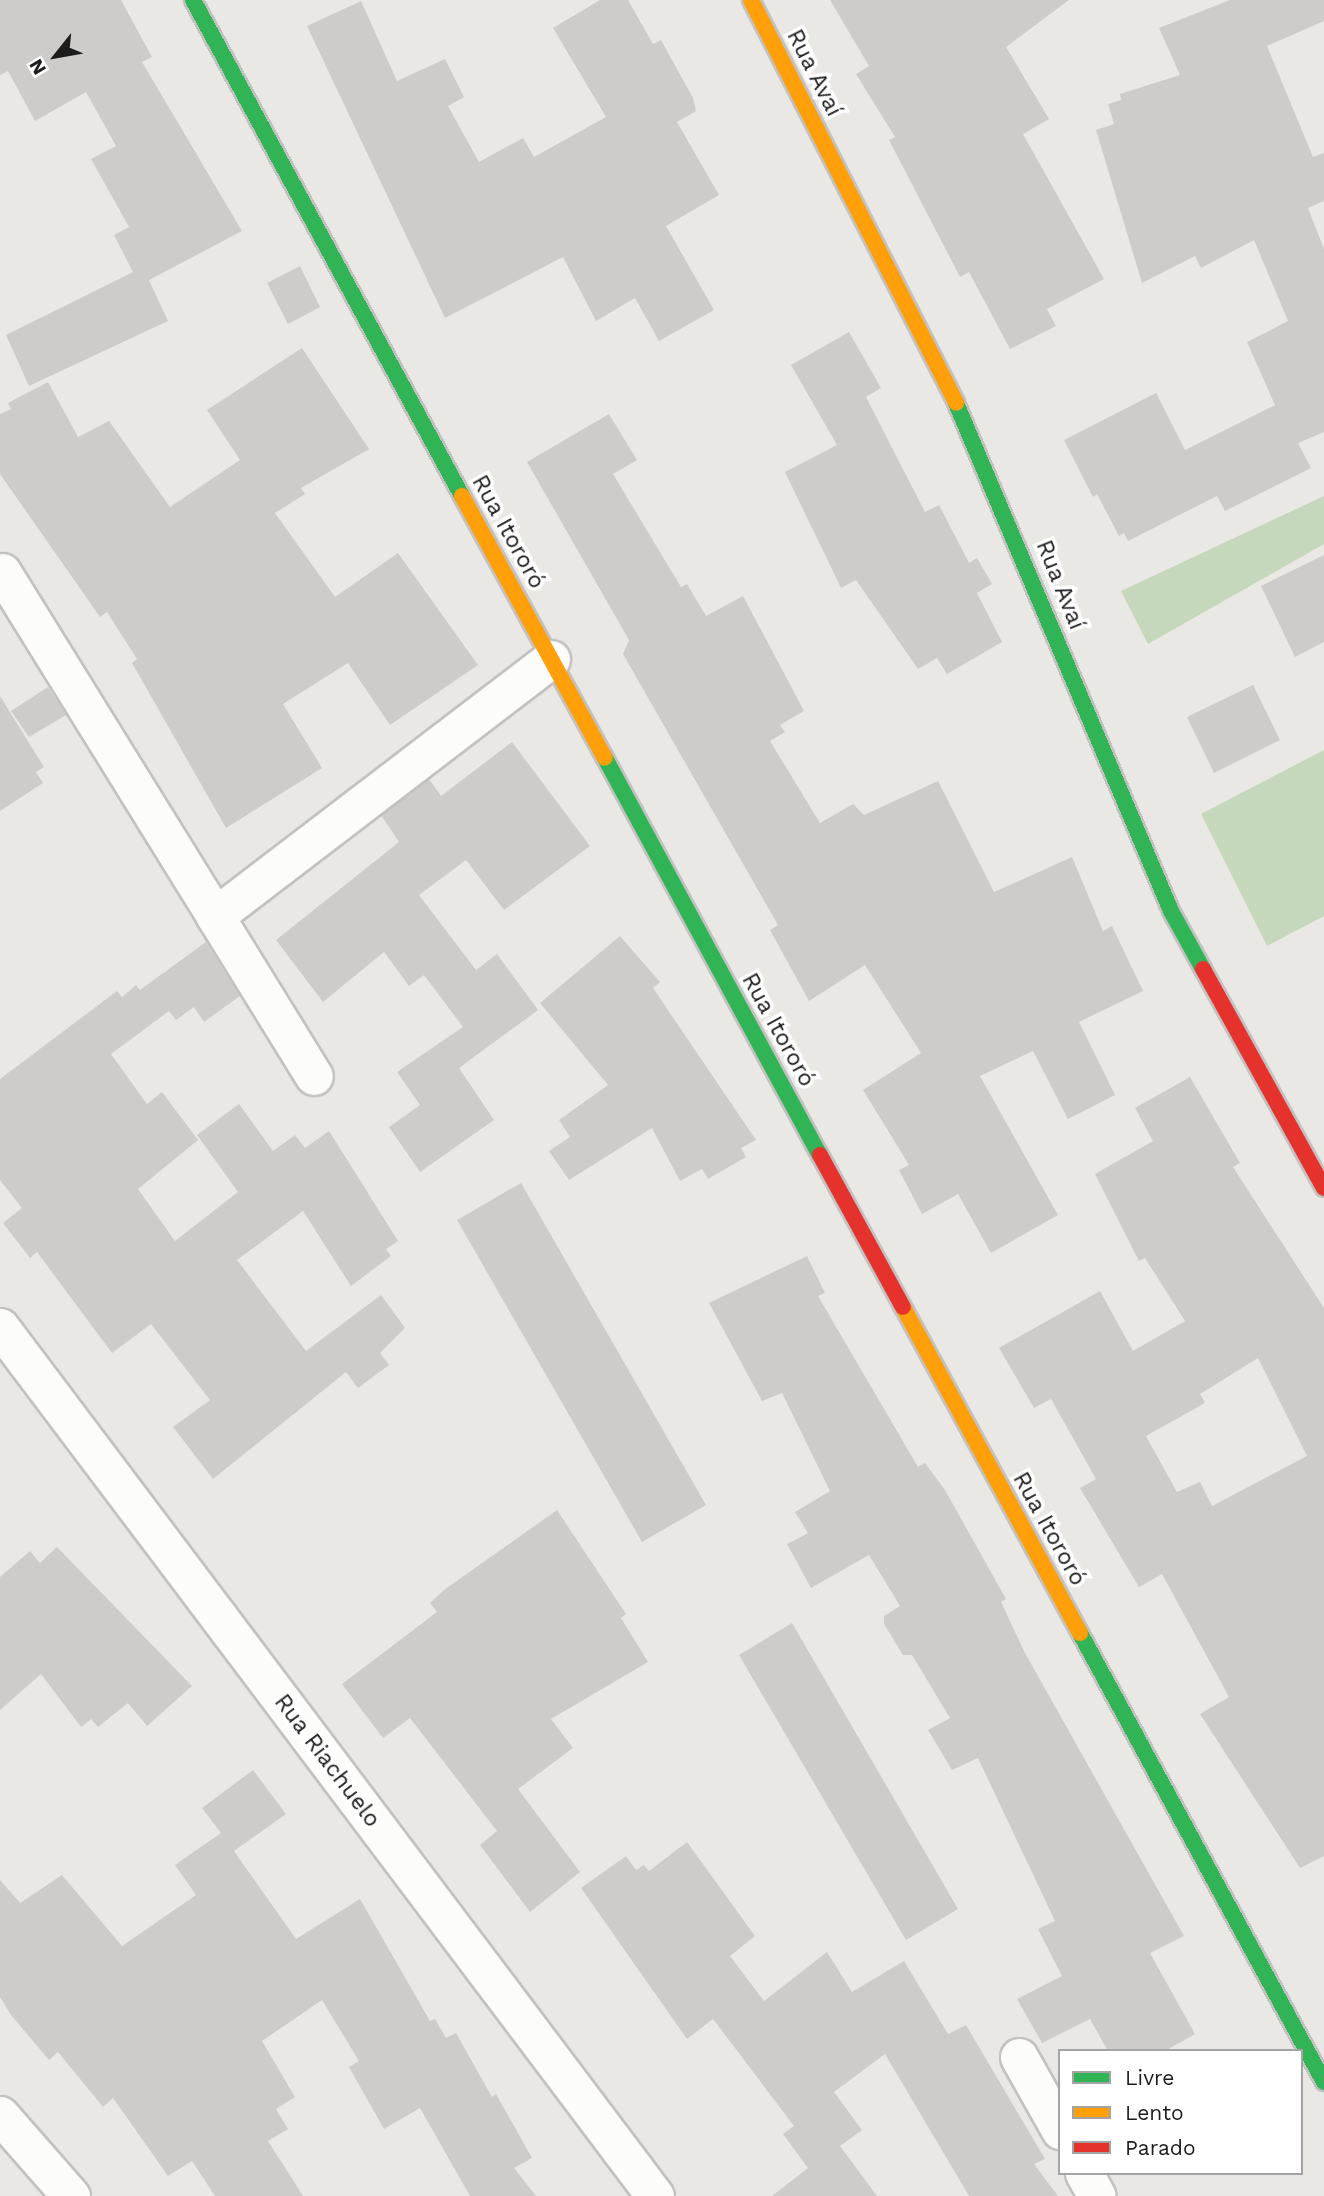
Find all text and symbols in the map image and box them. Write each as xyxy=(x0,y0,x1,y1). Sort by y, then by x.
north arrow xyxy=(21,21,91,91)
street label: Rua Avaí xyxy=(780,24,848,122)
text: N xyxy=(24,55,51,79)
street label: Rua Itororó xyxy=(465,470,551,594)
street label: Rua Avaí xyxy=(1029,536,1091,634)
street label: Rua Itororó xyxy=(735,968,821,1092)
street label: Rua Itororó xyxy=(1006,1467,1092,1591)
street label: Rua Riachuelo xyxy=(268,1689,386,1833)
legend xyxy=(1058,2049,1303,2175)
text: Livre xyxy=(1125,2065,1174,2090)
text: Lento xyxy=(1125,2100,1184,2125)
text: Parado xyxy=(1125,2135,1196,2160)

